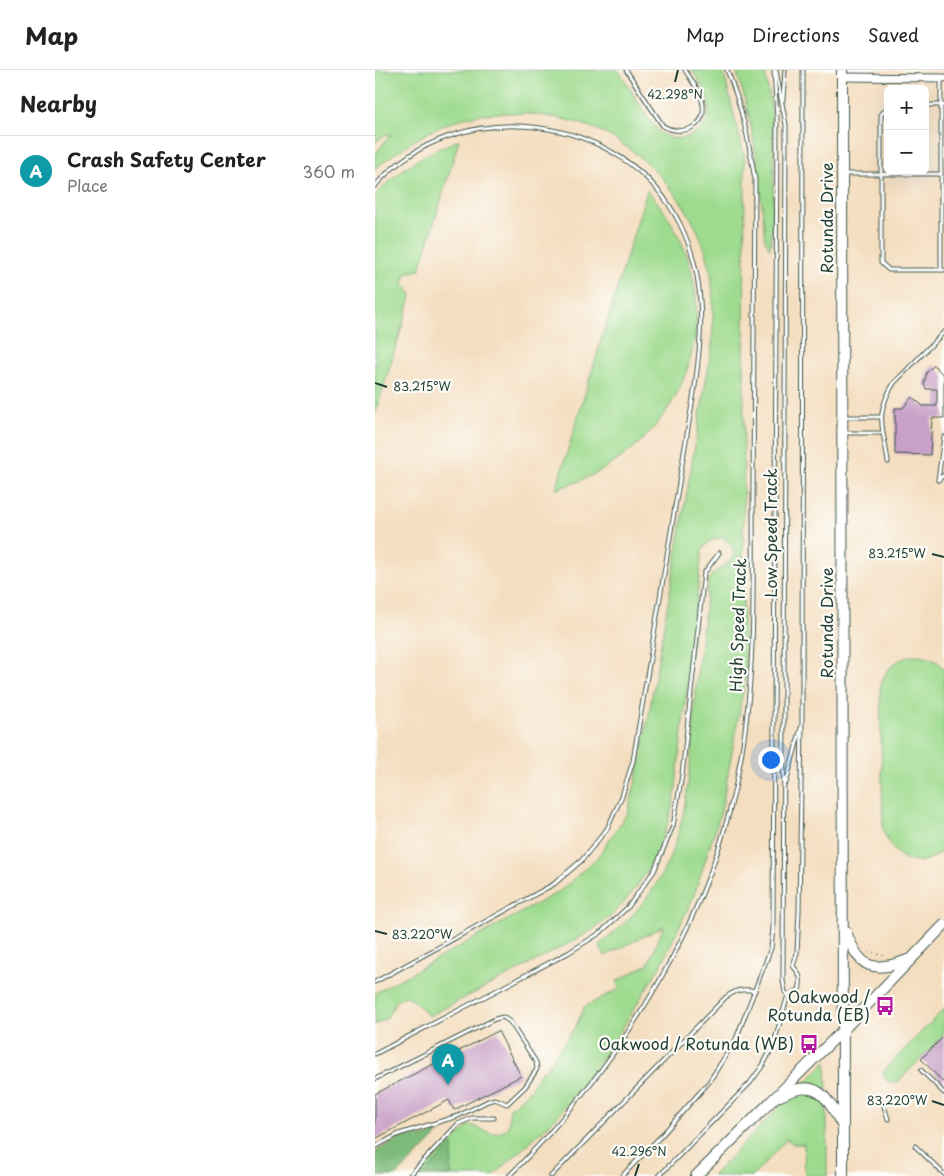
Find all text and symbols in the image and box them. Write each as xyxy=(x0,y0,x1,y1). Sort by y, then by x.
text: Map xyxy=(25,17,78,53)
text: Map xyxy=(686,21,724,48)
text: Directions xyxy=(752,21,840,48)
text: Saved xyxy=(868,21,919,48)
text: 42.298°N xyxy=(647,85,703,103)
map controls xyxy=(884,85,929,175)
button: + xyxy=(884,85,929,130)
text: Nearby xyxy=(20,87,97,119)
button: − xyxy=(884,130,929,175)
text: Crash Safety Center xyxy=(67,145,266,173)
text: A xyxy=(30,159,42,183)
text: 360 m xyxy=(303,159,355,183)
street label: Rotunda Drive xyxy=(814,162,838,274)
text: Place xyxy=(67,173,108,197)
text: 83.215°W xyxy=(393,377,451,395)
street label: Low Speed Track xyxy=(758,468,782,598)
text: 83.215°W xyxy=(868,544,926,562)
street label: High Speed Track xyxy=(723,557,751,692)
street label: Rotunda Drive xyxy=(814,567,838,679)
your location xyxy=(758,747,784,773)
text: 83.220°W xyxy=(392,925,453,943)
place label: Oakwood / Rotunda (EB) xyxy=(767,984,870,1026)
bus stop icon: Oakwood / Rotunda (EB) xyxy=(874,995,896,1017)
place label: Oakwood / Rotunda (WB) xyxy=(598,1031,794,1055)
bus stop icon: Oakwood / Rotunda (WB) xyxy=(798,1033,820,1055)
pin: A xyxy=(432,1044,464,1085)
text: 83.220°W xyxy=(867,1091,928,1109)
text: 42.296°N xyxy=(611,1142,667,1160)

